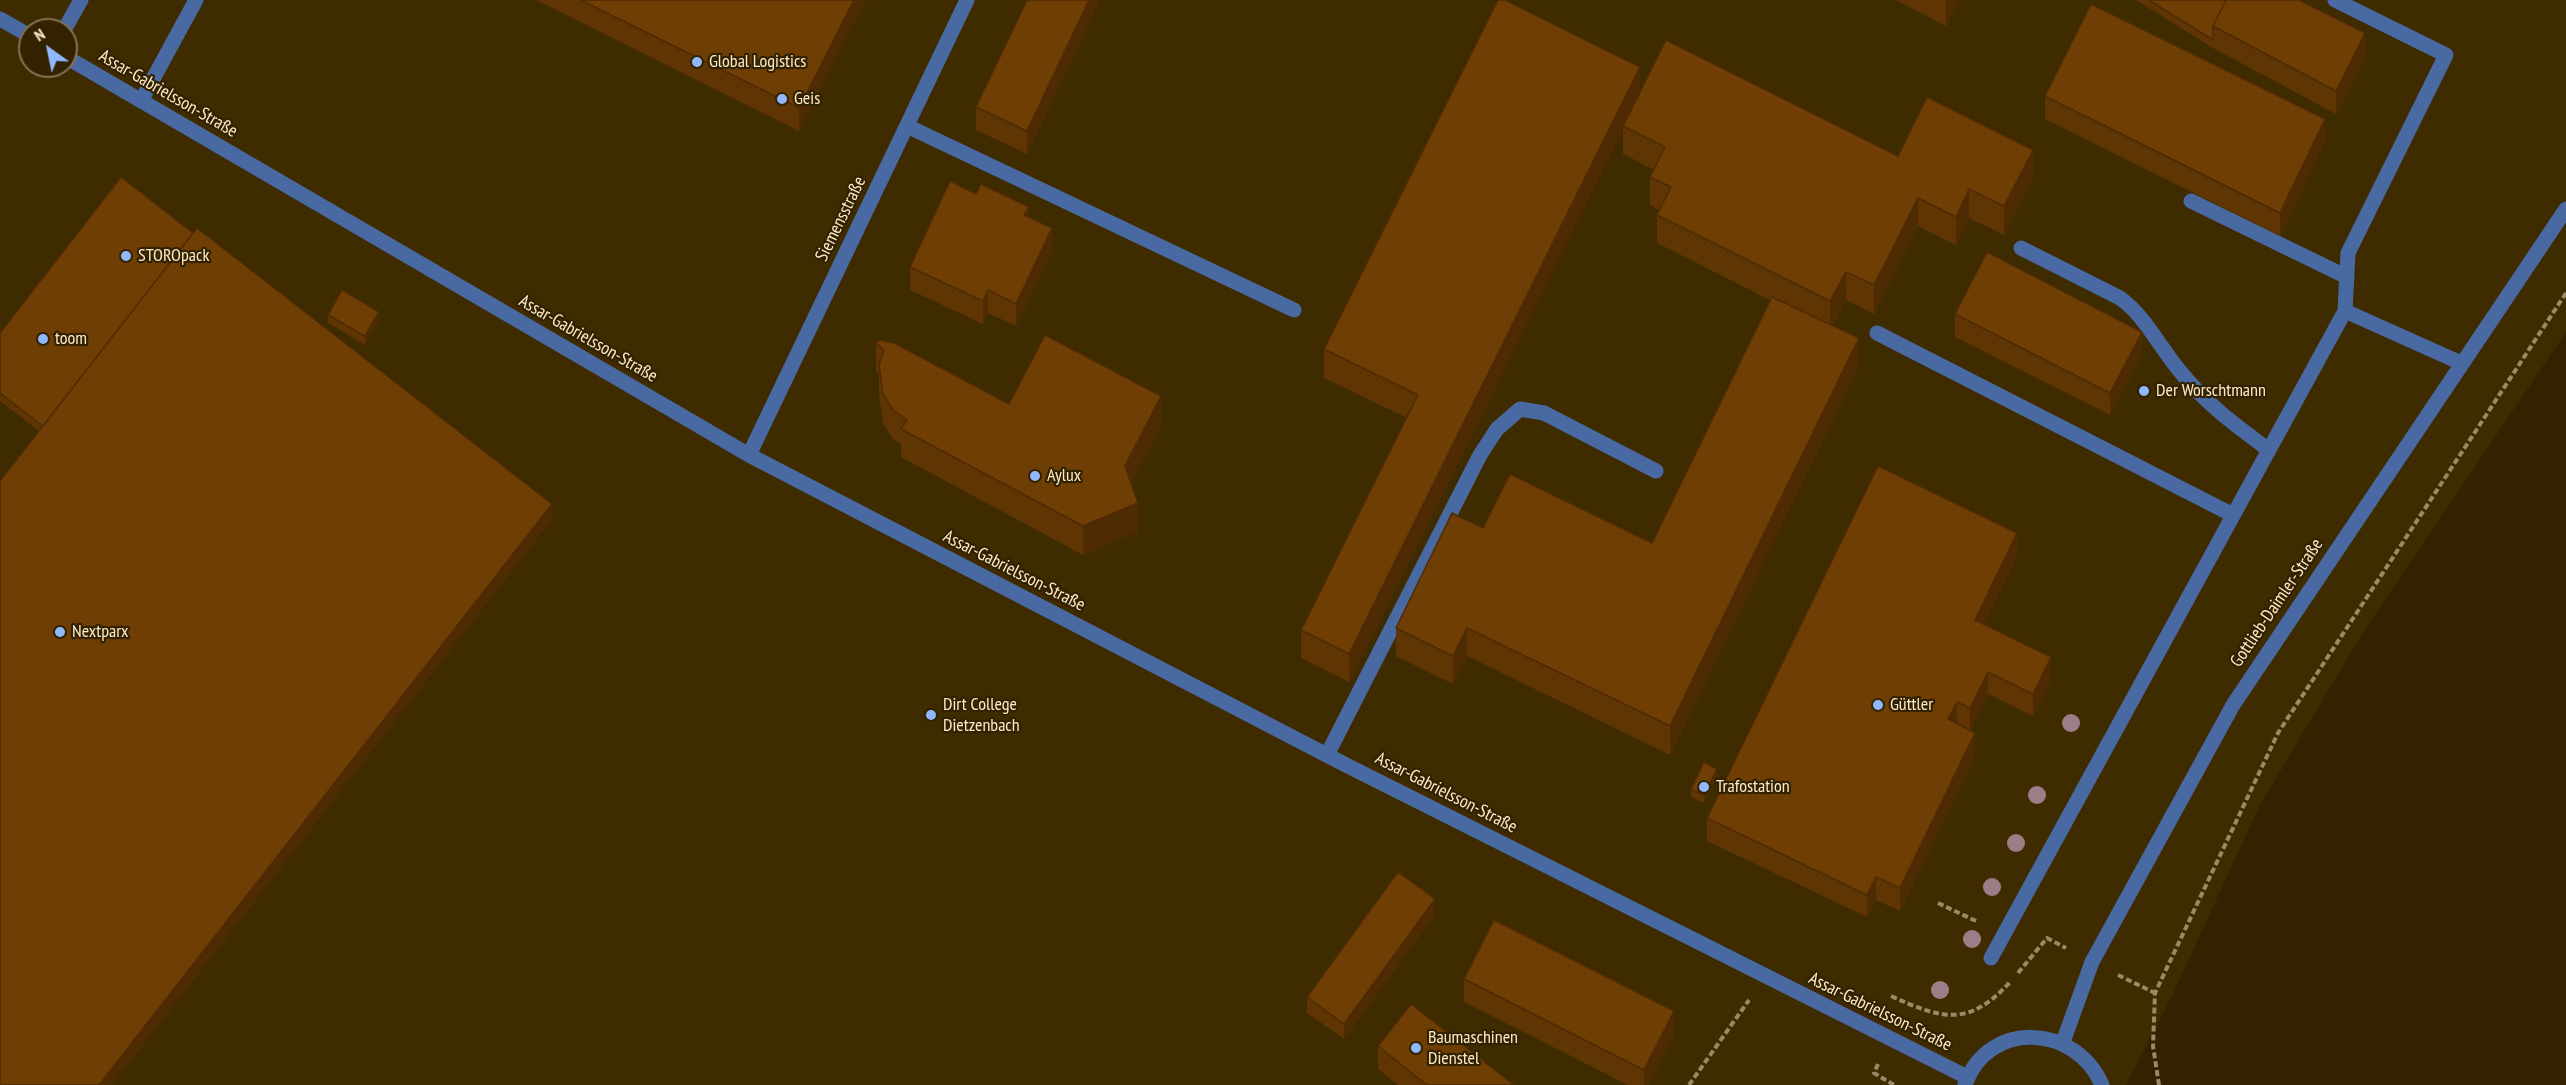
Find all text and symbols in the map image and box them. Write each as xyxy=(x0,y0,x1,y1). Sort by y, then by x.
north arrow xyxy=(18,18,78,78)
text: N xyxy=(30,24,48,45)
street label: Assar-Gabrielsson-Straße xyxy=(95,46,241,142)
place label: Global Logistics xyxy=(709,51,806,73)
marker: Global Logistics xyxy=(690,55,704,69)
place label: Geis xyxy=(794,88,820,110)
marker: Geis xyxy=(775,92,789,106)
street label: Siemensstraße xyxy=(811,173,871,265)
place label: STOROpack xyxy=(138,245,209,267)
marker: STOROpack xyxy=(119,249,133,263)
street label: Assar-Gabrielsson-Straße xyxy=(515,291,661,387)
place label: toom xyxy=(55,328,87,350)
marker: toom xyxy=(36,332,50,346)
place label: Der Worschtmann xyxy=(2156,380,2266,402)
marker: Der Worschtmann xyxy=(2137,384,2151,398)
place label: Aylux xyxy=(1047,465,1081,487)
marker: Aylux xyxy=(1028,469,1042,483)
street label: Assar-Gabrielsson-Straße xyxy=(939,526,1089,616)
street label: Gottlieb-Daimler-Straße xyxy=(2226,535,2328,671)
place label: Nextparx xyxy=(72,621,129,643)
marker: Nextparx xyxy=(53,625,67,639)
place label: Dirt College Dietzenbach xyxy=(943,694,1020,736)
place label: Güttler xyxy=(1890,694,1933,716)
marker: Güttler xyxy=(1871,698,1885,712)
marker: Dirt College Dietzenbach xyxy=(924,708,938,722)
street label: Assar-Gabrielsson-Straße xyxy=(1371,748,1521,838)
place label: Trafostation xyxy=(1716,776,1790,798)
marker: Trafostation xyxy=(1697,780,1711,794)
street label: Assar-Gabrielsson-Straße xyxy=(1805,968,1955,1056)
place label: Baumaschinen Dienstel xyxy=(1428,1027,1518,1070)
marker: Baumaschinen Dienstel xyxy=(1409,1041,1423,1055)

